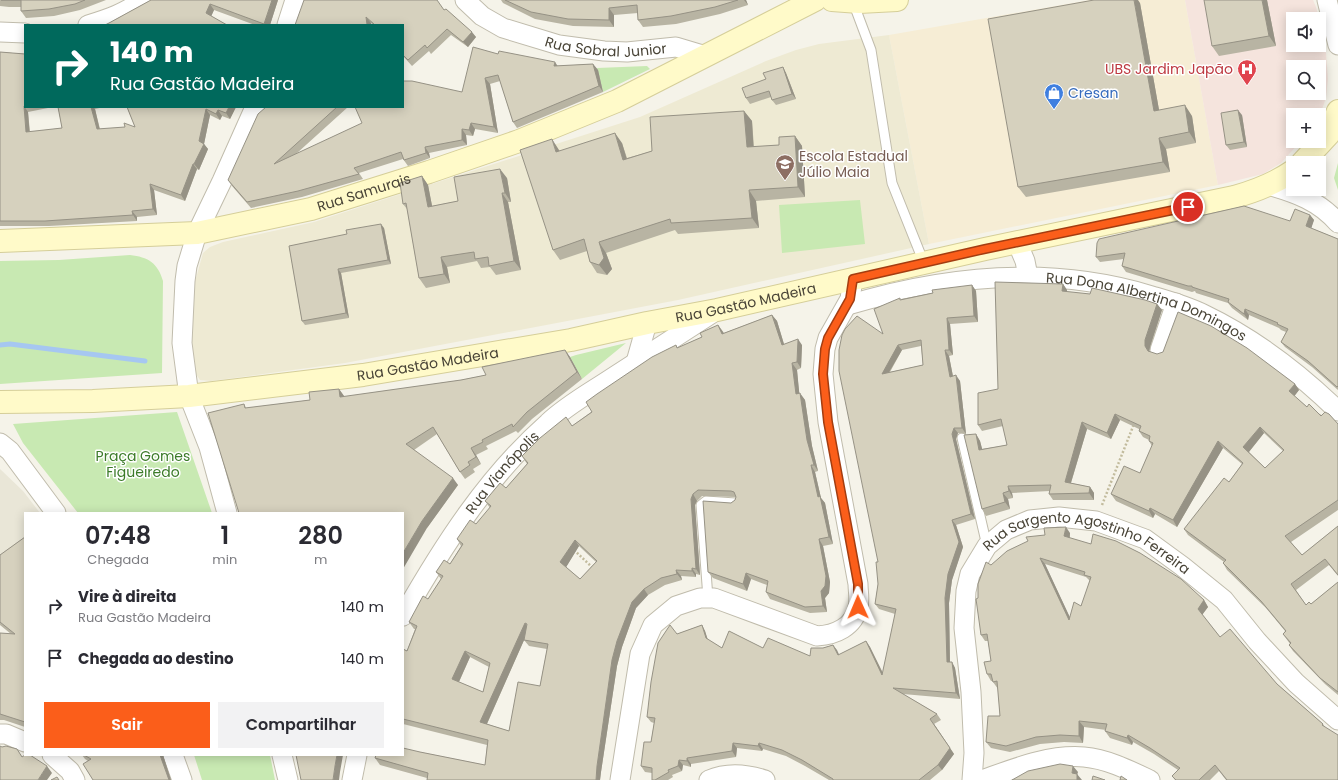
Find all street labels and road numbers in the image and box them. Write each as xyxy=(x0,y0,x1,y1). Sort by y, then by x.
street label: Rua Sobral Junior xyxy=(543,31,667,62)
street label: Rua Samurais xyxy=(314,168,413,217)
street label: Rua Dona Albertina Domingos xyxy=(1045,268,1251,346)
street label: Rua Gastão Madeira xyxy=(674,278,818,328)
street label: Rua Gastão Madeira xyxy=(356,342,500,386)
street label: Rua Vianópolis xyxy=(461,426,543,518)
street label: Rua Sargento Agostinho Ferreira xyxy=(975,545,1201,585)

